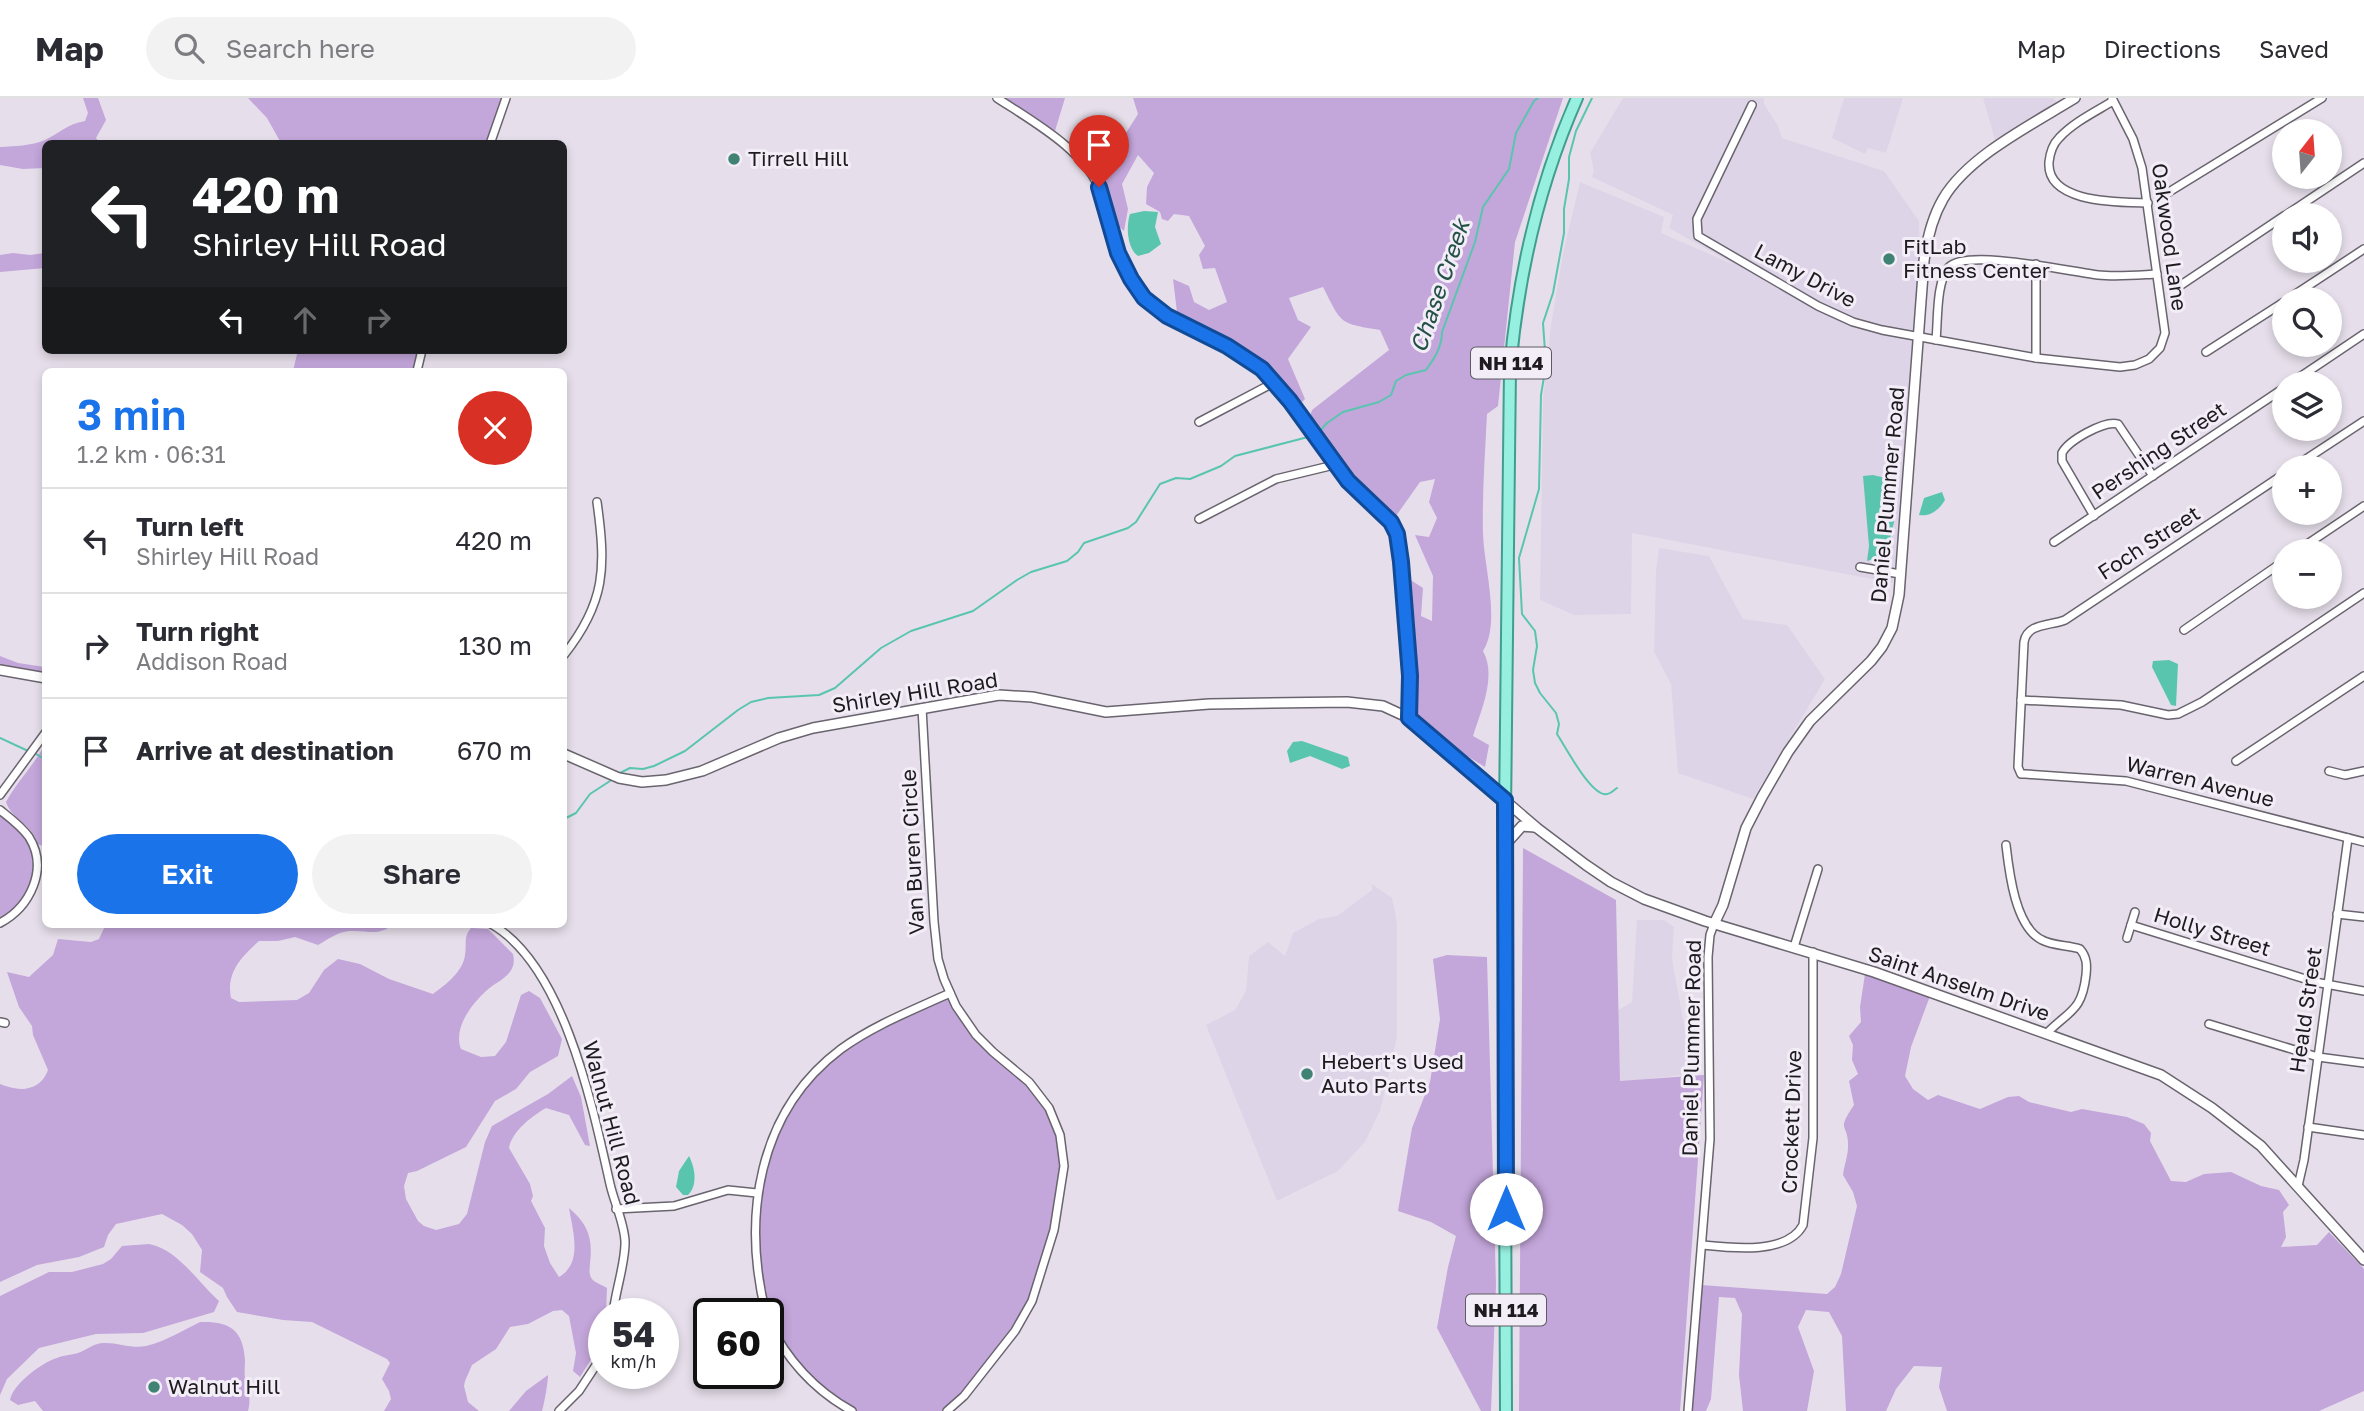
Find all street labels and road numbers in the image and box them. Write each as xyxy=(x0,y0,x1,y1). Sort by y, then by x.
street label: Oakwood Lane xyxy=(2147,161,2193,312)
street label: Lamy Drive xyxy=(1750,238,1861,313)
road number: NH 114 xyxy=(1471,347,1551,378)
street label: Daniel Plummer Road xyxy=(1865,386,1909,604)
street label: Pershing Street xyxy=(2086,396,2231,505)
street label: Foch Street xyxy=(2092,499,2204,585)
street label: Shirley Hill Road xyxy=(830,666,999,718)
street label: Warren Avenue xyxy=(2123,750,2277,812)
street label: Van Buren Circle xyxy=(895,769,929,936)
street label: Holly Street xyxy=(2151,901,2274,961)
street label: Daniel Plummer Road xyxy=(1676,939,1706,1157)
street label: Saint Anselm Drive xyxy=(1865,940,2053,1026)
street label: Heald Street xyxy=(2283,945,2327,1074)
street label: Walnut Hill Road xyxy=(578,1038,646,1208)
street label: Crockett Drive xyxy=(1775,1050,1807,1194)
road number: NH 114 xyxy=(1466,1294,1546,1326)

